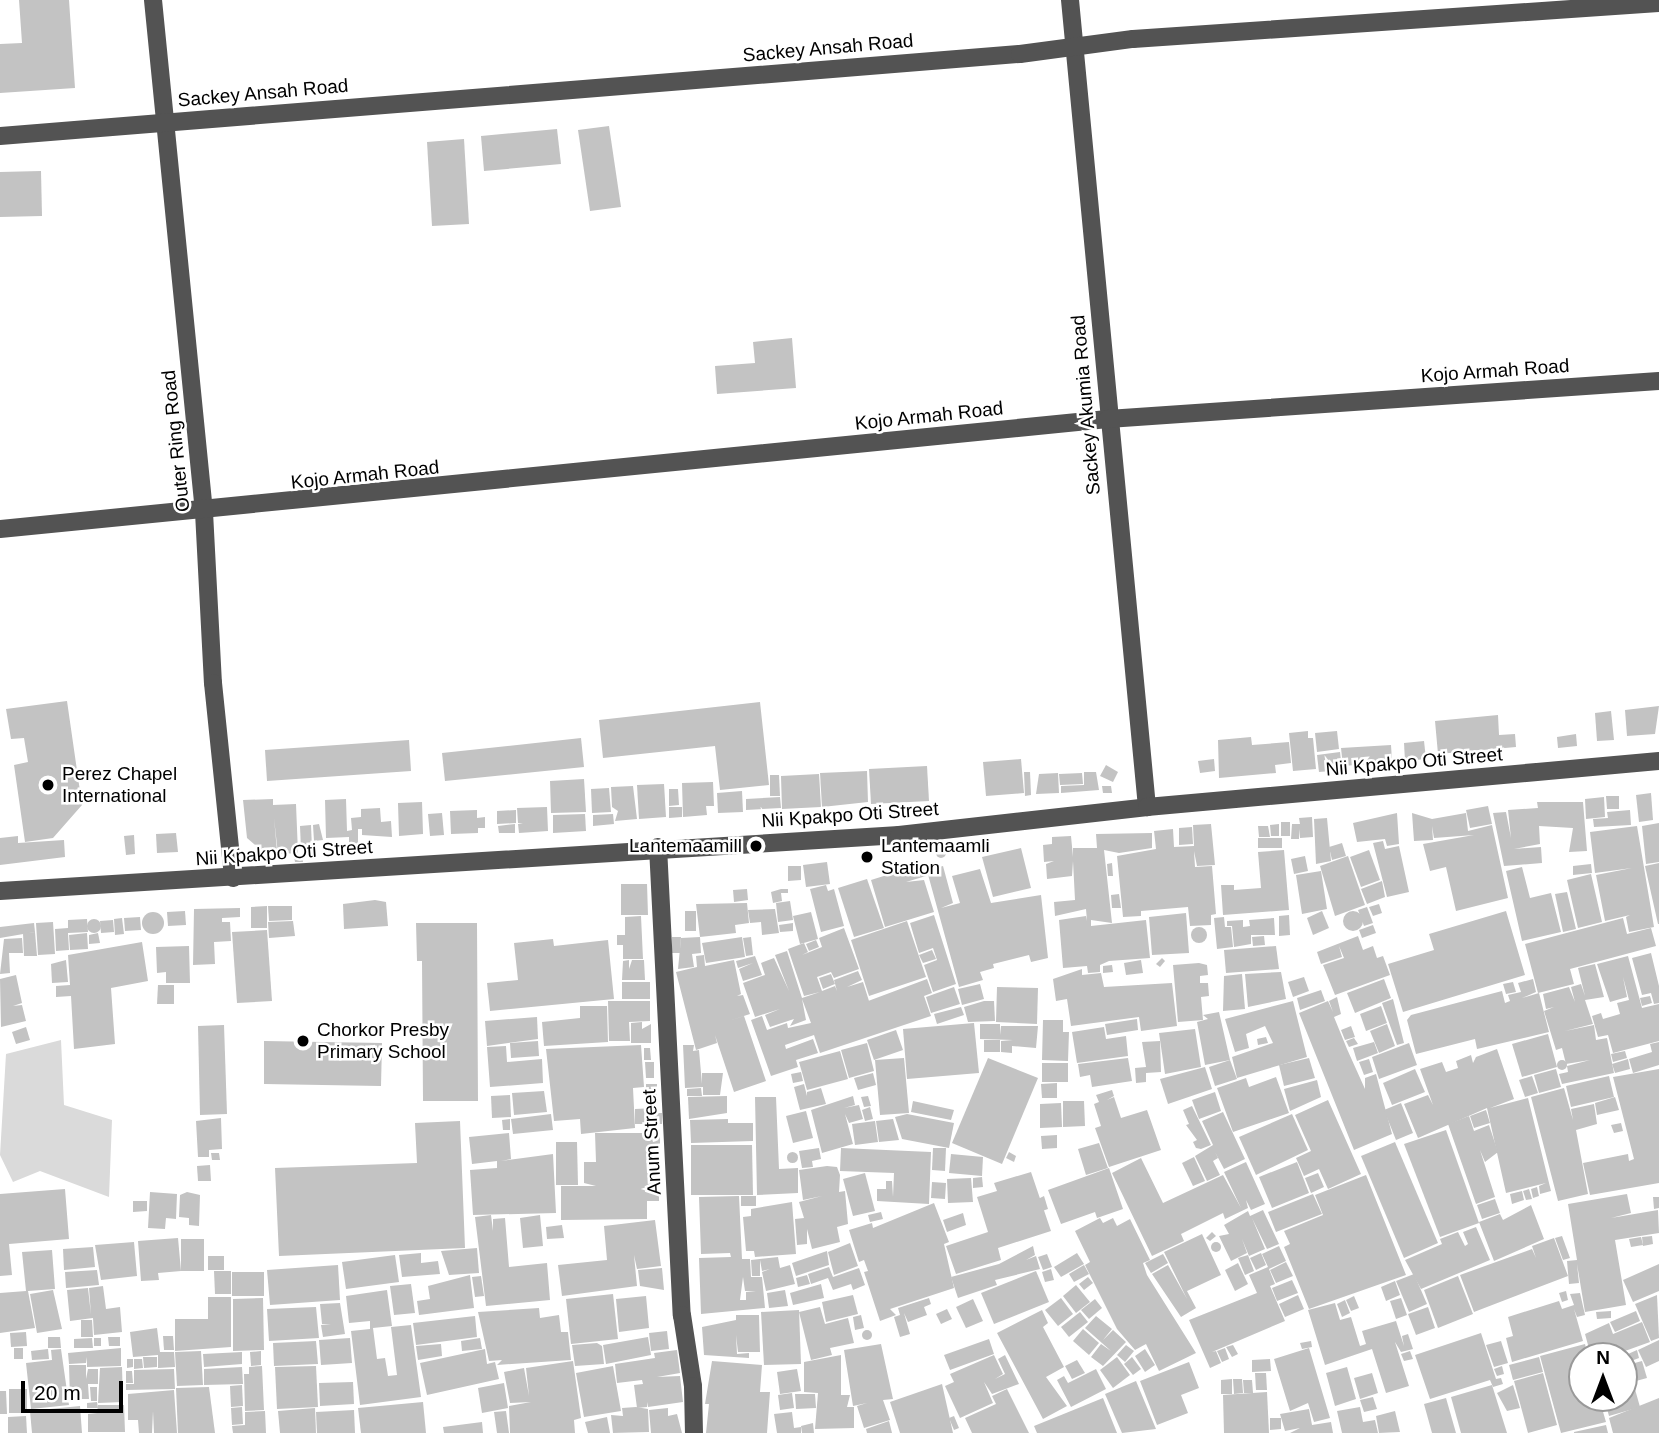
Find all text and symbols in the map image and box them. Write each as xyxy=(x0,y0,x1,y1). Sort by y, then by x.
street label: Sackey Ansah Road xyxy=(741,29,915,67)
street label: Sackey Ansah Road xyxy=(176,74,350,112)
street label: Sackey Akumia Road xyxy=(1067,314,1105,496)
street label: Kojo Armah Road xyxy=(1419,354,1571,388)
street label: Outer Ring Road xyxy=(157,369,195,513)
street label: Kojo Armah Road xyxy=(853,397,1005,435)
street label: Kojo Armah Road xyxy=(289,456,441,494)
street label: Nii Kpakpo Oti Street xyxy=(1325,743,1503,781)
place label: Perez Chapel International xyxy=(62,763,177,807)
marker: Perez Chapel International xyxy=(40,777,56,793)
street label: Nii Kpakpo Oti Street xyxy=(761,797,939,833)
street label: Nii Kpakpo Oti Street xyxy=(195,835,373,871)
place label: Lantemaamill xyxy=(629,835,742,857)
place label: Lantemaamli Station xyxy=(881,835,990,879)
marker: Lantemaamill xyxy=(748,838,764,854)
marker: Lantemaamli Station xyxy=(859,849,875,865)
place label: Chorkor Presby Primary School xyxy=(317,1019,449,1063)
marker: Chorkor Presby Primary School xyxy=(295,1033,311,1049)
street label: Anum Street xyxy=(638,1089,666,1195)
north arrow xyxy=(1568,1342,1638,1412)
text: N xyxy=(1596,1347,1610,1368)
scale bar xyxy=(24,1366,126,1410)
text: 20 m xyxy=(34,1381,81,1404)

